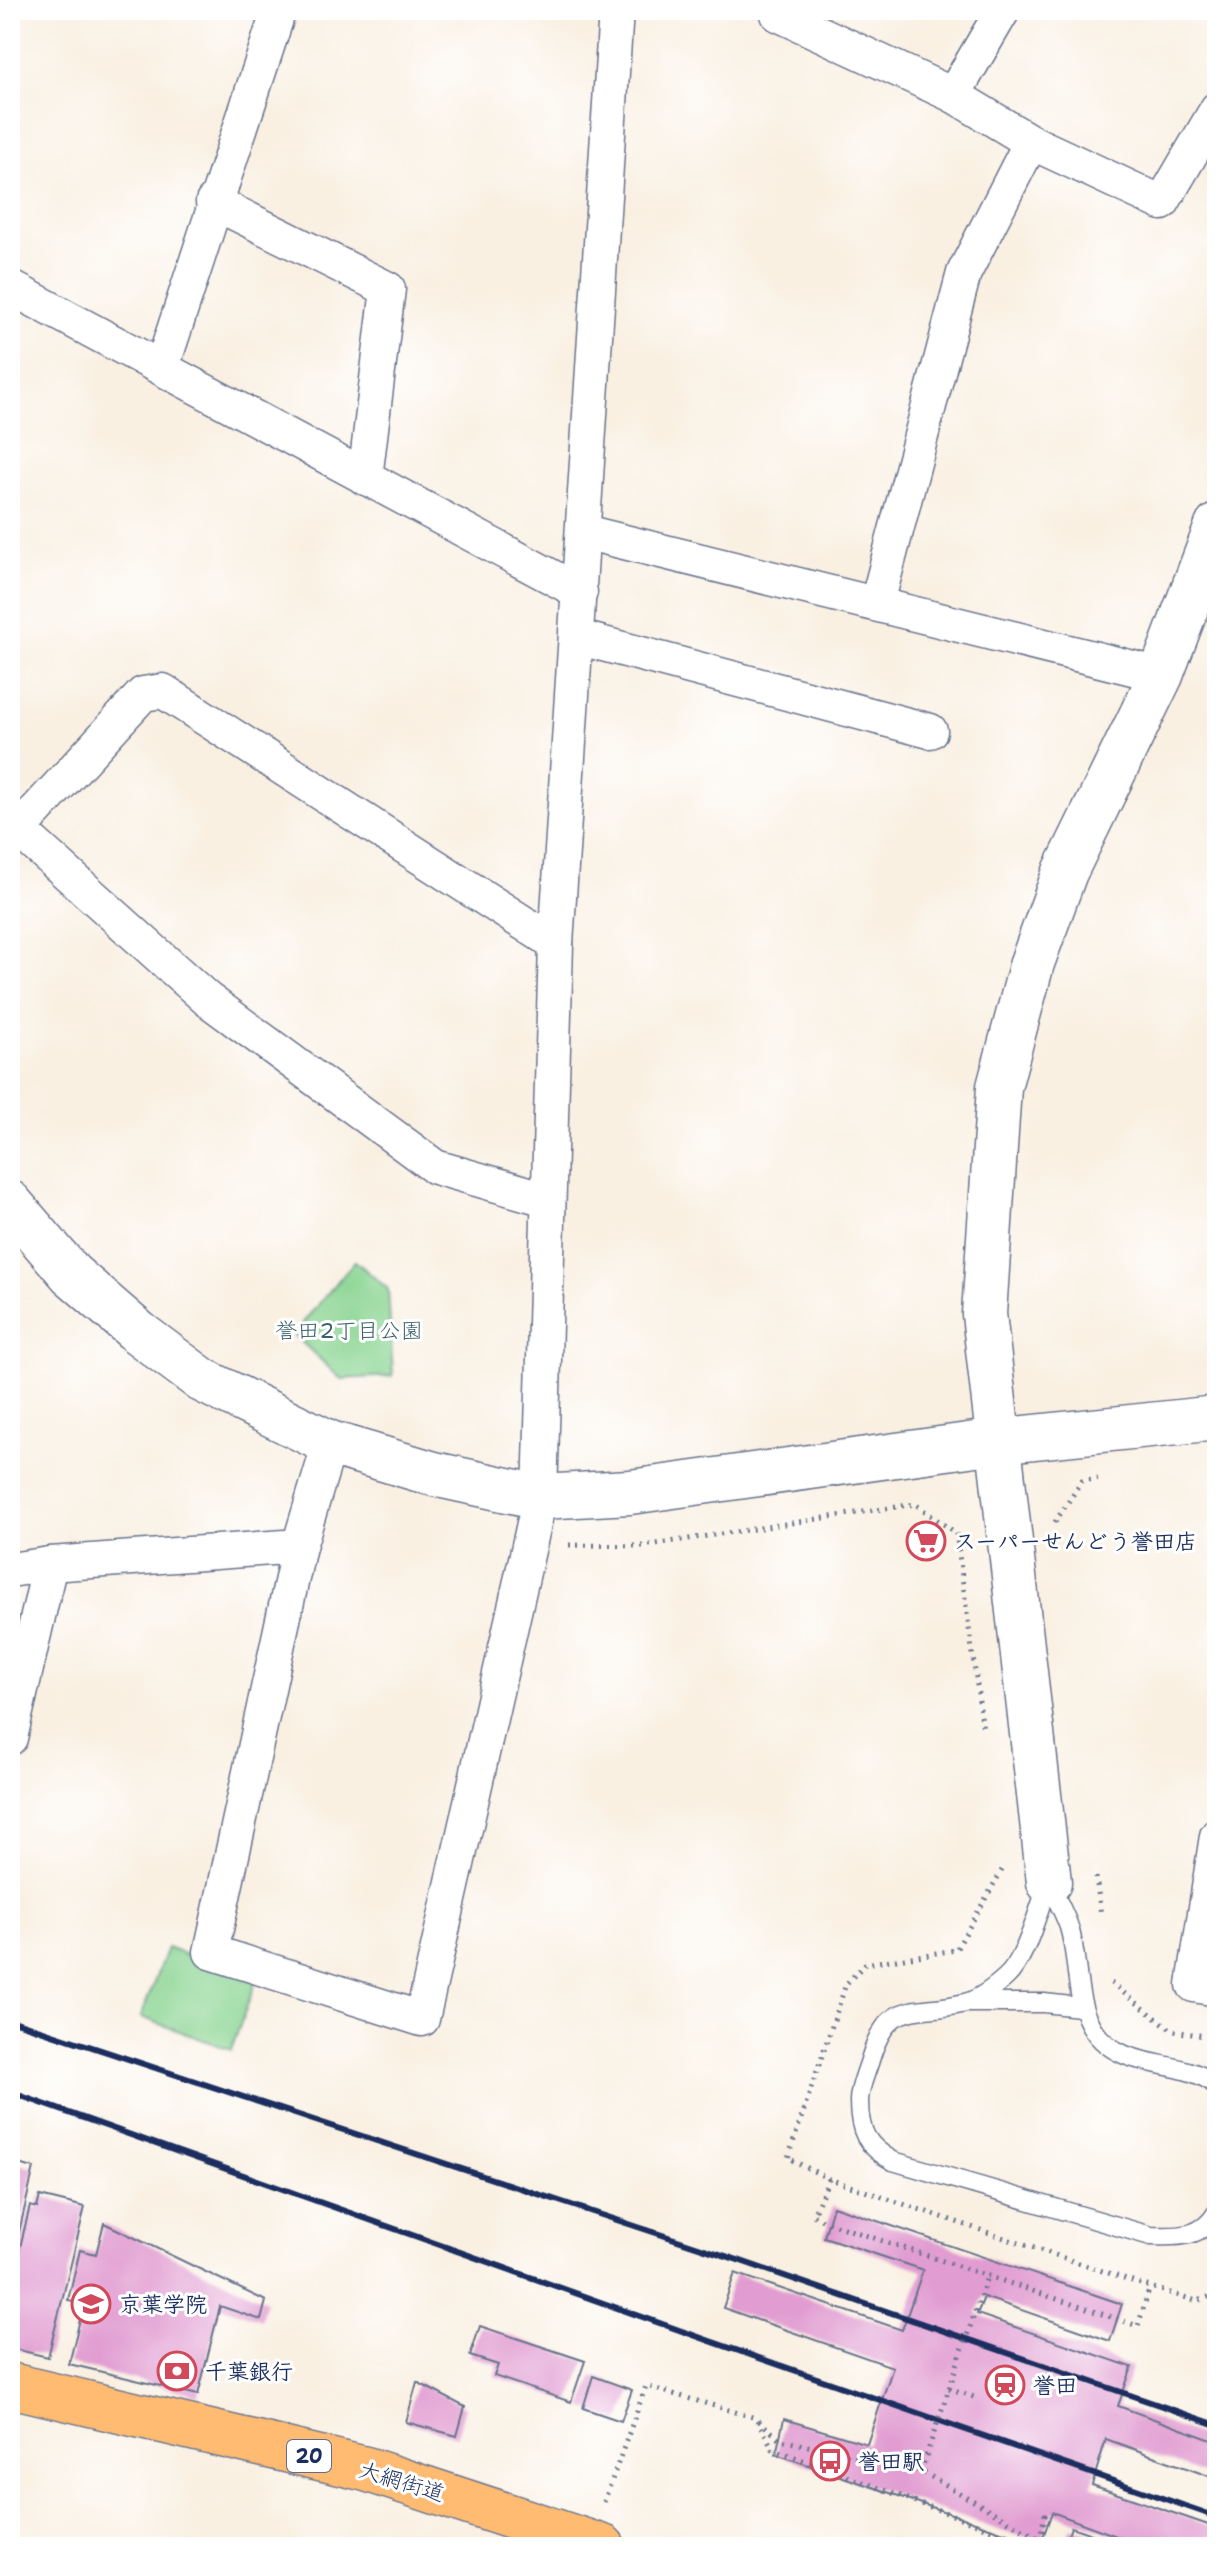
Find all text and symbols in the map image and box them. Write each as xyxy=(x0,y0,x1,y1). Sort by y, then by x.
park label: 誉田2丁目公園 xyxy=(275,1316,423,1345)
supermarket icon: スーパーせんどう誉田店 xyxy=(905,1520,947,1562)
place label: スーパーせんどう誉田店 xyxy=(954,1527,1197,1556)
school or university icon: 京葉学院 xyxy=(70,2283,112,2325)
place label: 京葉学院 xyxy=(119,2290,207,2319)
bank icon: 千葉銀行 xyxy=(156,2350,198,2392)
place label: 千葉銀行 xyxy=(205,2357,293,2386)
station icon: 誉田 xyxy=(984,2364,1026,2406)
place label: 誉田 xyxy=(1033,2371,1077,2400)
road number: 20 xyxy=(287,2440,331,2472)
bus stop icon: 誉田駅 xyxy=(809,2440,851,2482)
place label: 誉田駅 xyxy=(858,2447,924,2476)
street label: 大網街道 xyxy=(356,2455,448,2508)

